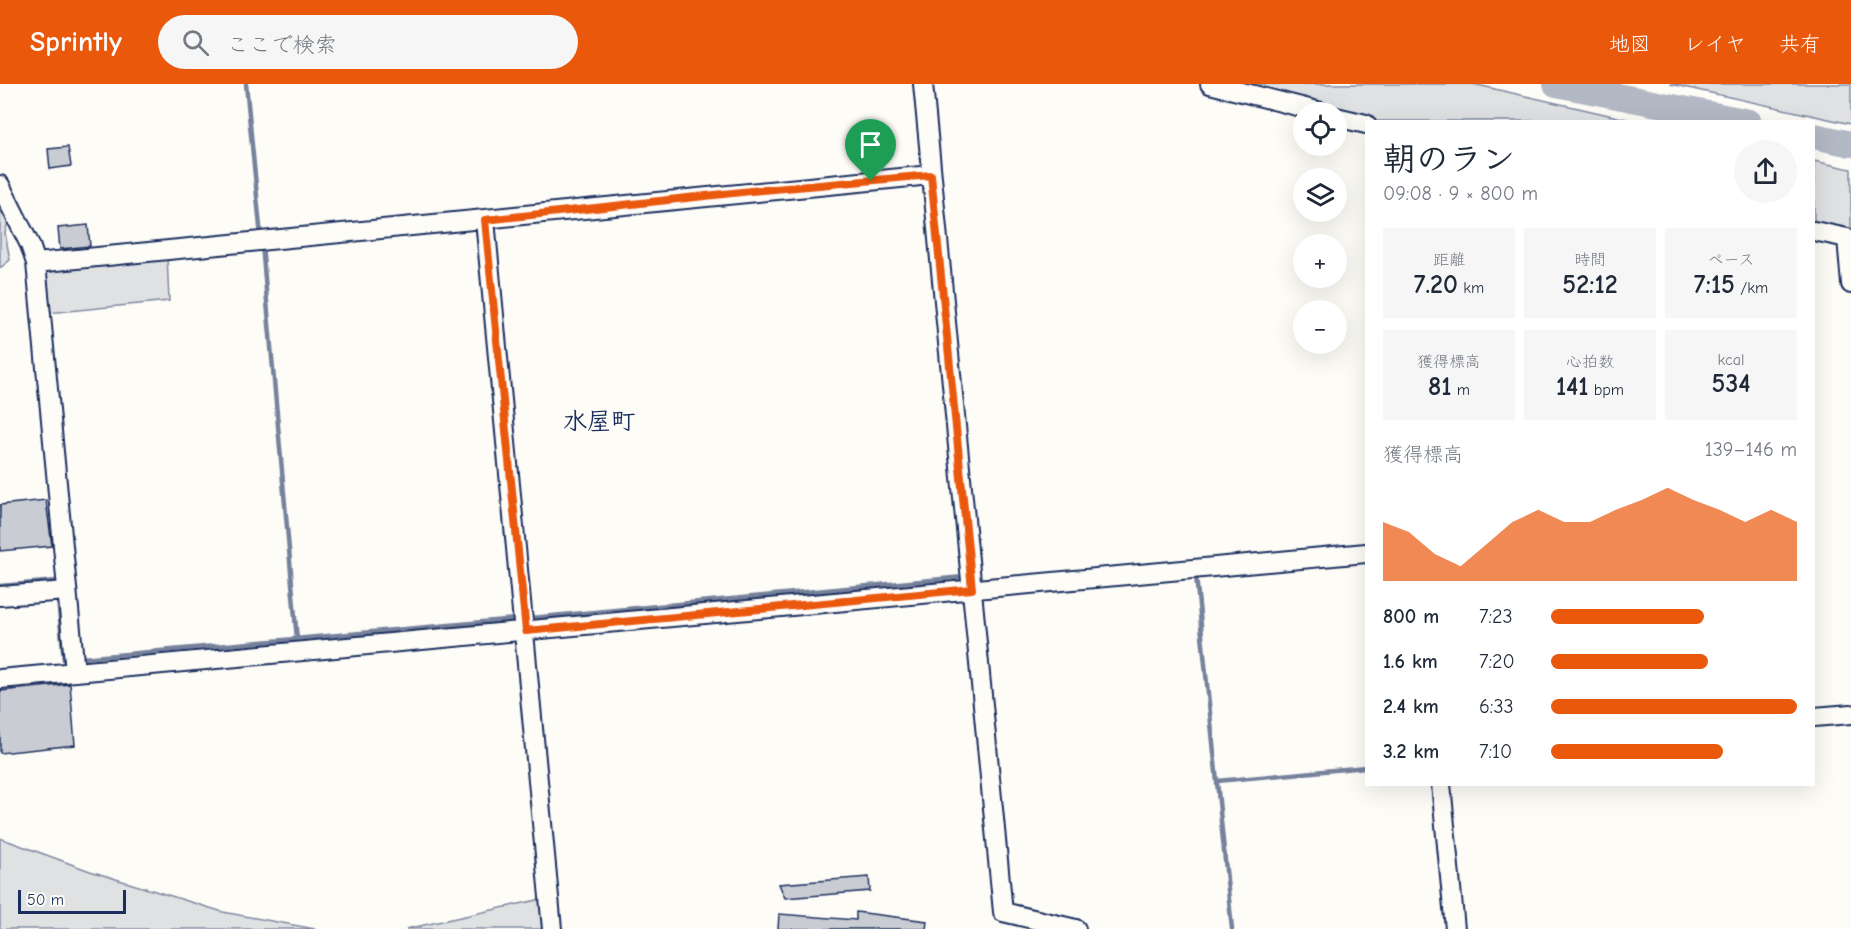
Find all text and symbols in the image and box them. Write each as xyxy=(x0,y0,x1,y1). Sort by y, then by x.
search box xyxy=(158,15,578,69)
text: Sprintly xyxy=(30,26,122,58)
icon: search xyxy=(179,26,212,59)
text: ここで検索 xyxy=(227,32,337,58)
text: 地図 xyxy=(1609,32,1651,56)
text: レイヤ xyxy=(1684,32,1746,56)
text: 共有 xyxy=(1779,32,1821,56)
map controls xyxy=(1293,102,1347,354)
button: locate xyxy=(1293,102,1347,156)
pin xyxy=(845,119,896,181)
icon: arrive xyxy=(854,128,887,161)
text: 朝のラン xyxy=(1383,140,1515,178)
button: share xyxy=(1734,140,1797,203)
button: layers xyxy=(1293,168,1347,222)
text: 09:08 · 9 × 800 m xyxy=(1383,182,1538,205)
button: + xyxy=(1293,234,1347,288)
text: 距離 xyxy=(1433,251,1465,269)
text: 時間 xyxy=(1574,251,1606,269)
text: ペース xyxy=(1707,251,1755,269)
text: 7.20 xyxy=(1414,270,1458,300)
text: 52:12 xyxy=(1562,270,1618,300)
text: 7:15 xyxy=(1694,270,1735,300)
text: km xyxy=(1458,279,1484,297)
text: /km xyxy=(1735,279,1768,297)
button: − xyxy=(1293,300,1347,354)
text: kcal xyxy=(1718,351,1744,369)
text: 獲得標高 xyxy=(1417,353,1481,371)
text: 心拍数 xyxy=(1566,353,1614,371)
text: 534 xyxy=(1712,369,1750,399)
text: 81 xyxy=(1428,372,1451,402)
text: 141 xyxy=(1556,372,1588,402)
text: m xyxy=(1451,381,1470,399)
text: bpm xyxy=(1588,381,1624,399)
district label: 水屋町 xyxy=(563,407,635,435)
text: 139–146 m xyxy=(1705,438,1797,461)
text: 獲得標高 xyxy=(1383,443,1463,466)
text: 800 m xyxy=(1383,605,1439,628)
text: 7:23 xyxy=(1479,605,1513,628)
text: 1.6 km xyxy=(1383,650,1438,673)
text: 7:20 xyxy=(1479,650,1515,673)
text: 2.4 km xyxy=(1383,695,1439,718)
text: 6:33 xyxy=(1479,695,1514,718)
text: 3.2 km xyxy=(1383,740,1439,763)
text: 7:10 xyxy=(1479,740,1512,763)
scale bar xyxy=(18,887,126,914)
text: 50 m xyxy=(27,891,64,909)

